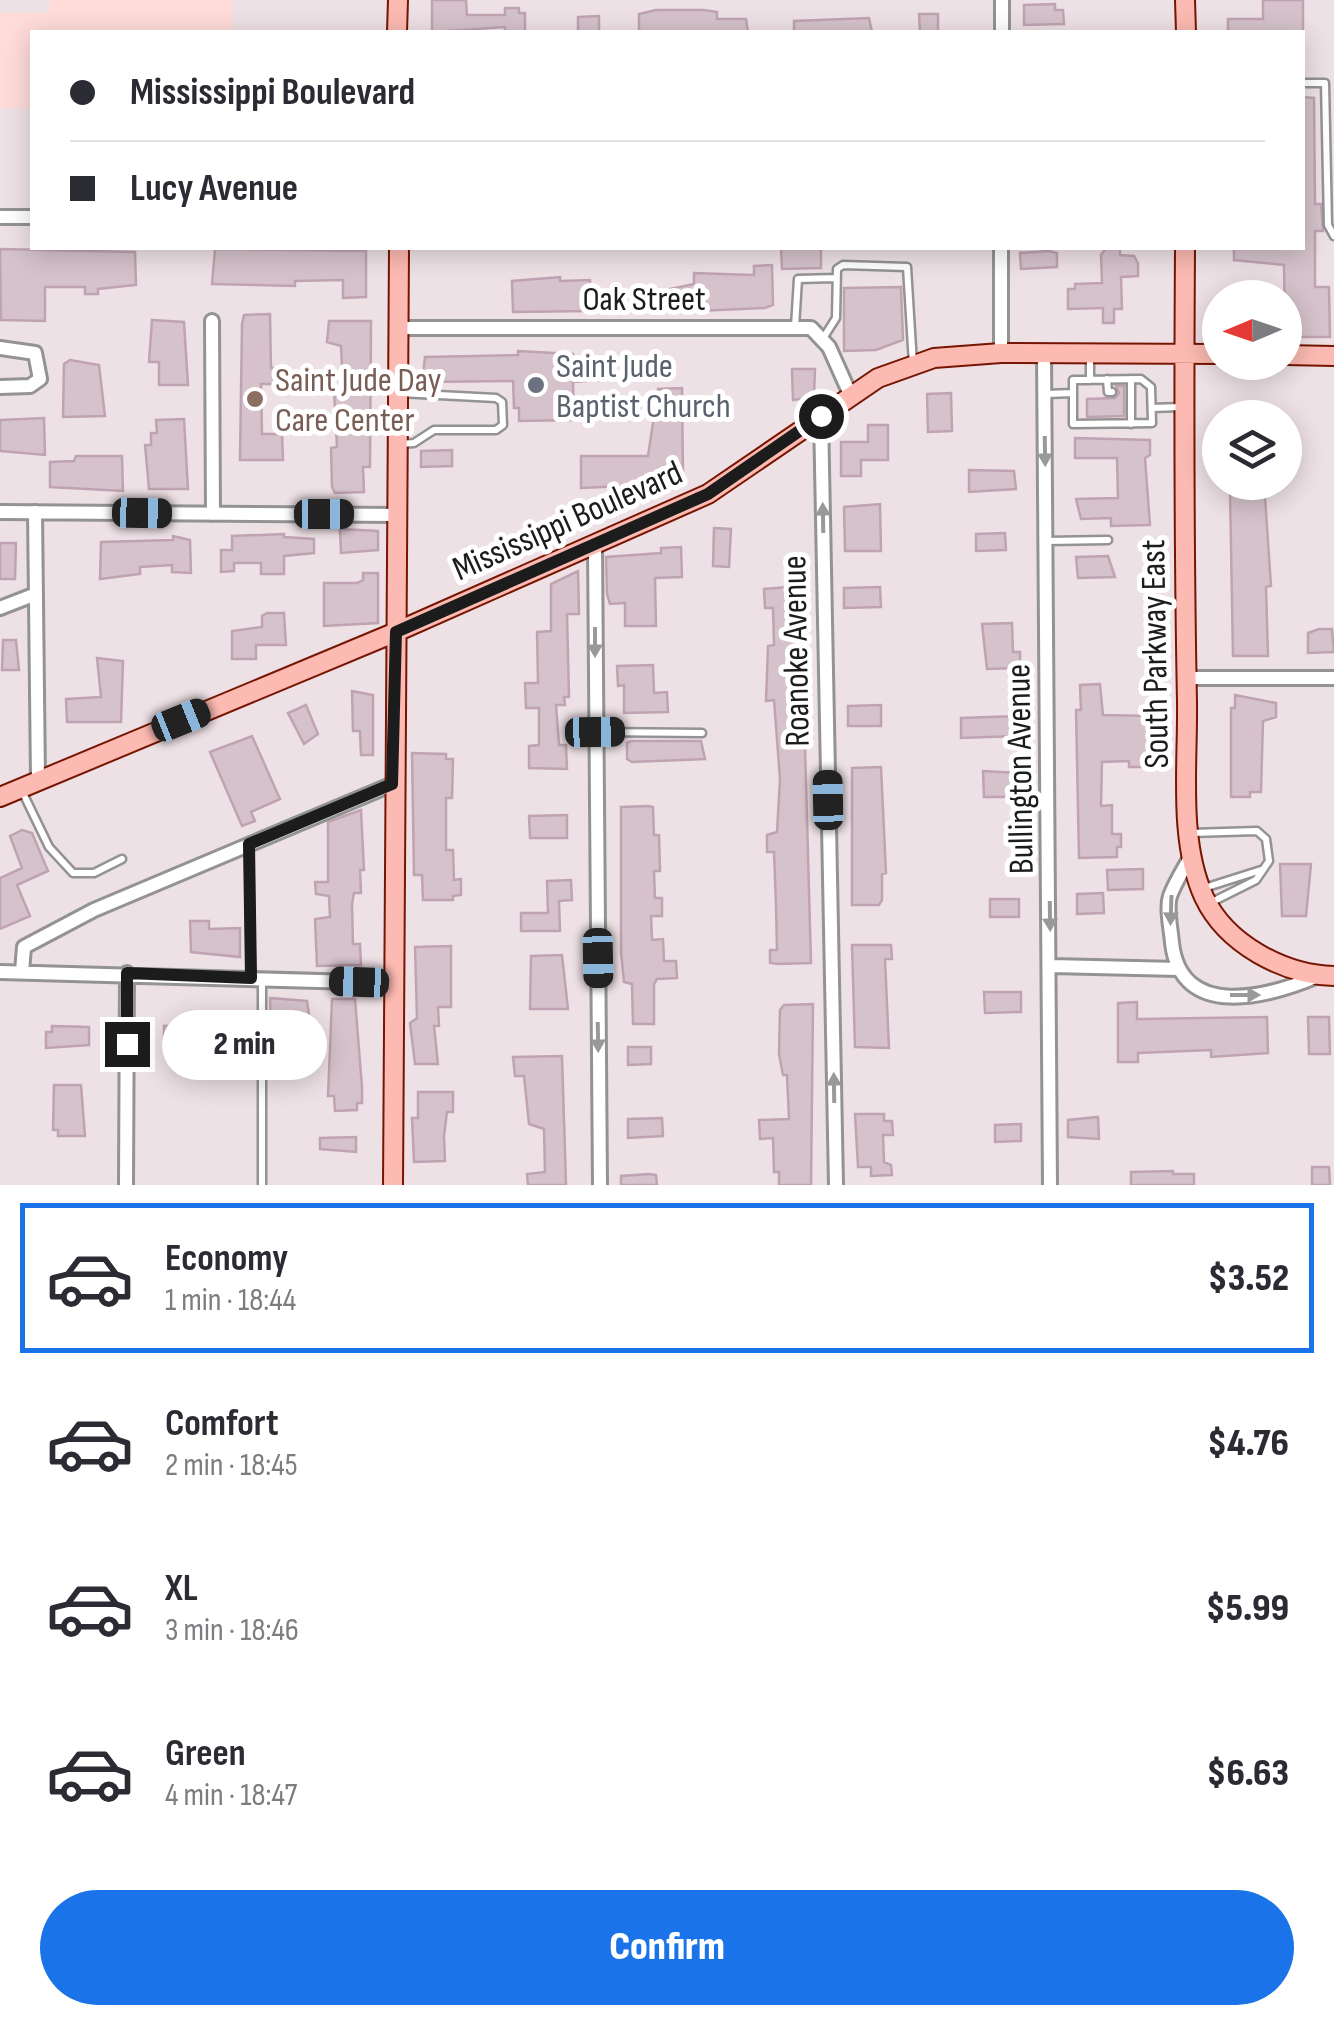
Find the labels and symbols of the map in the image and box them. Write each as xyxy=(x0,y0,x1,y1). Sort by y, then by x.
street label: Oak Street xyxy=(582,278,706,321)
north arrow xyxy=(1202,280,1302,380)
place label: Saint Jude Baptist Church xyxy=(556,345,731,428)
place label: Saint Jude Day Care Center xyxy=(275,359,441,442)
marker: Saint Jude Baptist Church xyxy=(525,374,547,396)
marker: Saint Jude Day Care Center xyxy=(244,388,266,410)
route start xyxy=(799,394,844,439)
one-way arrow xyxy=(1037,435,1053,467)
street label: Mississippi Boulevard xyxy=(446,452,689,591)
car xyxy=(112,497,172,529)
car xyxy=(294,499,354,529)
one-way arrow xyxy=(815,501,831,533)
street label: South Parkway East xyxy=(1132,539,1179,769)
street label: Roanoke Avenue xyxy=(773,555,820,747)
one-way arrow xyxy=(587,627,603,659)
street label: Bullington Avenue xyxy=(997,663,1044,874)
car xyxy=(148,695,214,745)
car xyxy=(565,716,625,748)
car xyxy=(812,770,844,830)
one-way arrow xyxy=(1163,895,1179,926)
one-way arrow xyxy=(1042,900,1058,932)
car xyxy=(582,928,614,988)
car xyxy=(328,966,390,998)
one-way arrow xyxy=(1229,987,1261,1003)
callout: 2 min xyxy=(162,1009,327,1079)
route end xyxy=(105,1022,150,1067)
one-way arrow xyxy=(591,1022,607,1054)
one-way arrow xyxy=(825,1071,841,1103)

